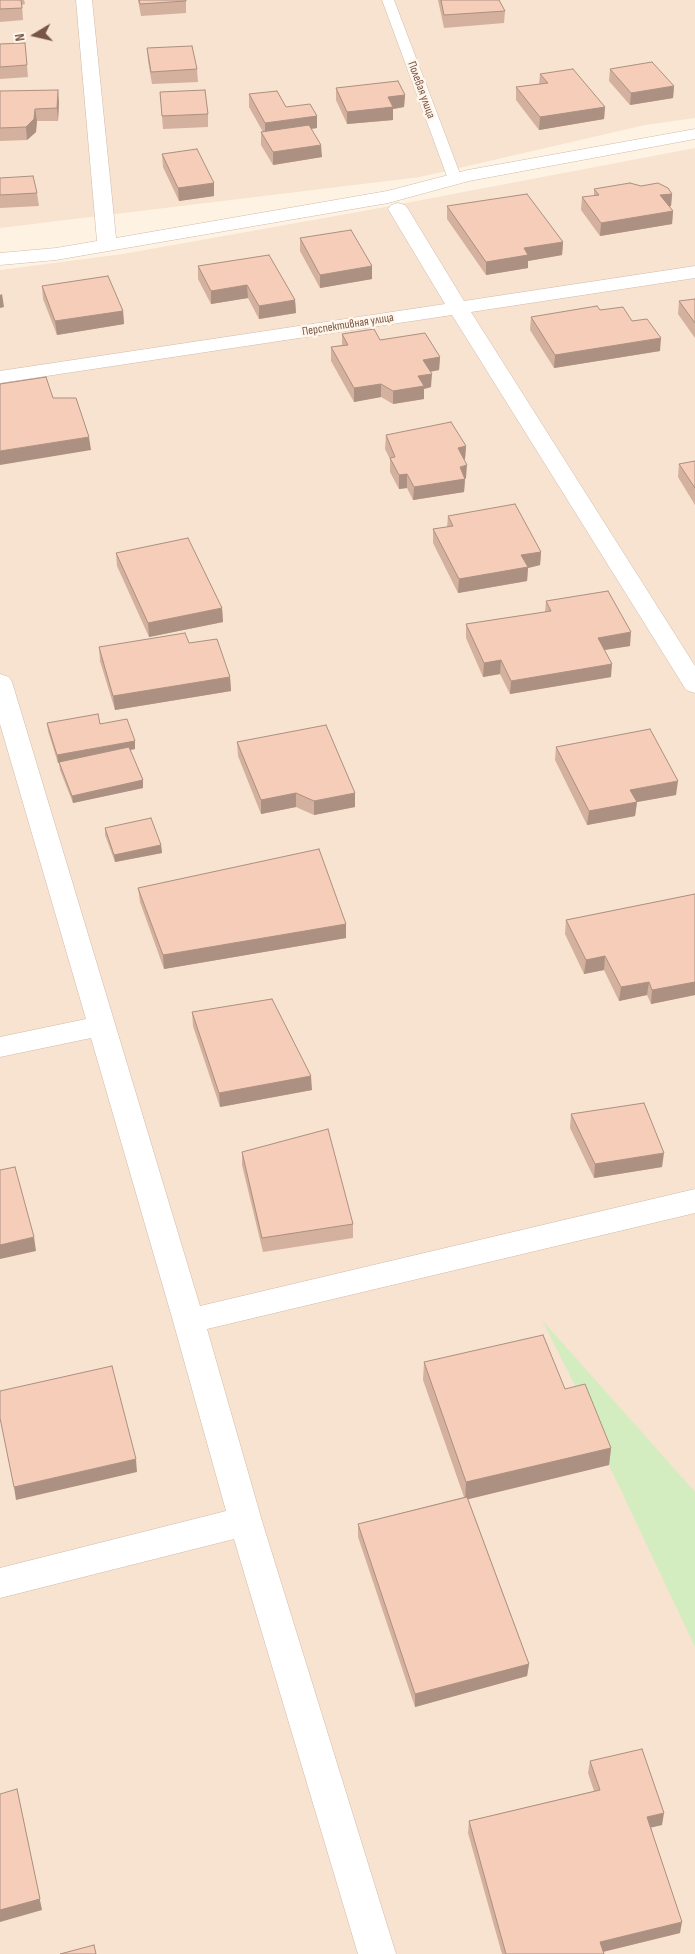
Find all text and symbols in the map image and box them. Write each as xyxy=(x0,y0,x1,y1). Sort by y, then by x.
north arrow xyxy=(10,10,60,60)
text: N xyxy=(11,32,29,42)
street label: Полевая улица xyxy=(404,59,438,121)
street label: Перспективная улица xyxy=(301,311,395,339)

